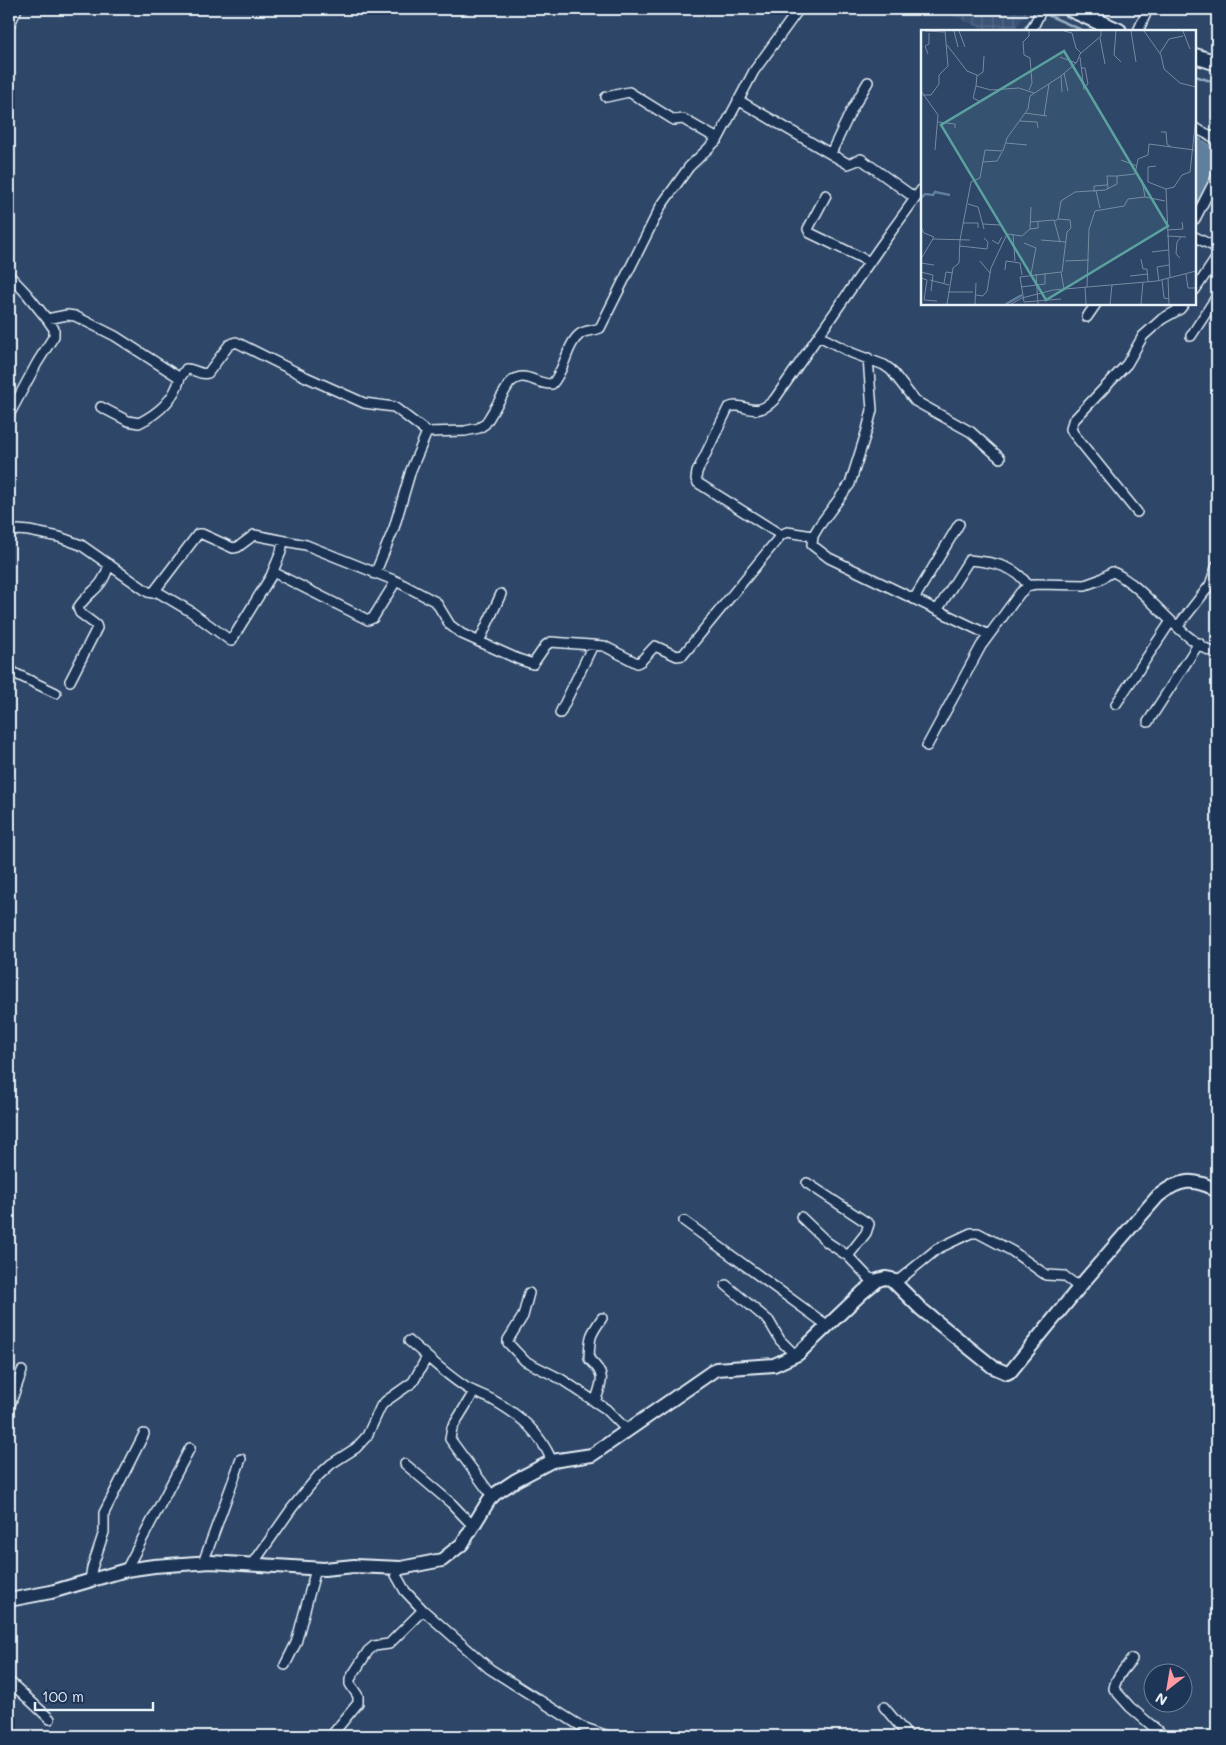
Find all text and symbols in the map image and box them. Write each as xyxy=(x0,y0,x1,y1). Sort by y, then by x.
inset map xyxy=(921,30,1196,305)
north arrow xyxy=(1144,1662,1194,1712)
scale bar xyxy=(35,1680,152,1712)
text: 100 m xyxy=(42,1686,84,1706)
text: N xyxy=(1152,1689,1171,1710)

